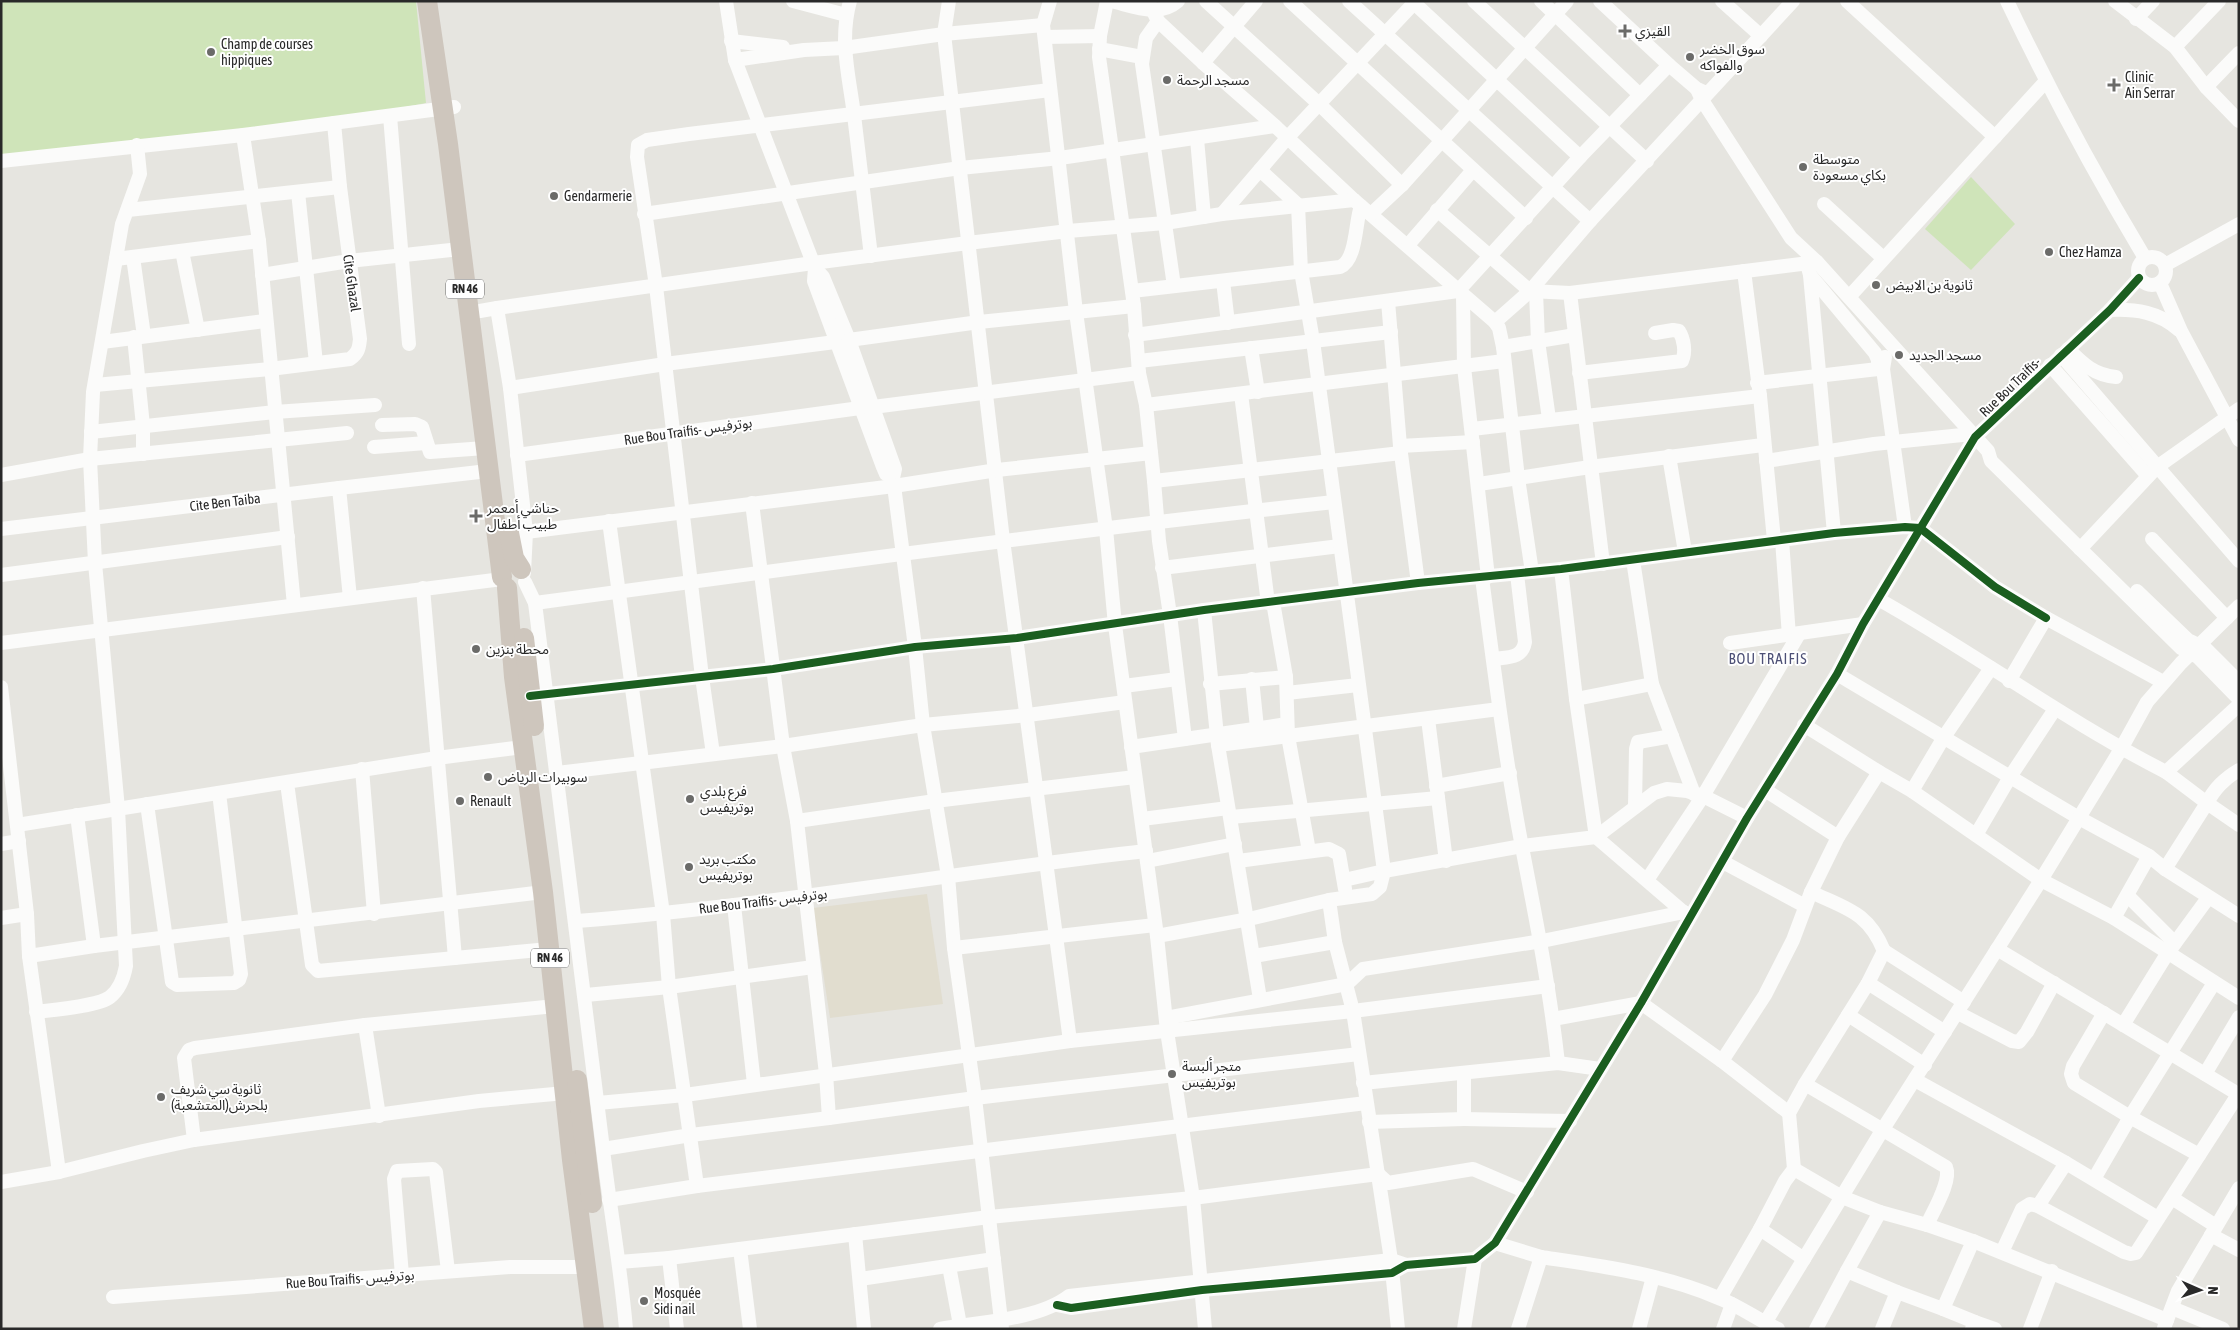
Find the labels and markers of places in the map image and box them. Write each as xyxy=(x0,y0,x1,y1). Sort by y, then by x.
place label: القيزي xyxy=(1635,23,1670,42)
marker: القيزي xyxy=(1619,25,1631,37)
place label: Champ de courses hippiques xyxy=(221,36,313,68)
place label: سوق الخضر والفواكه xyxy=(1699,41,1765,74)
marker: Champ de courses hippiques xyxy=(205,46,217,58)
marker: سوق الخضر والفواكه xyxy=(1684,51,1696,63)
place label: Clinic Ain Serrar xyxy=(2125,69,2176,101)
place label: مسجد الرحمة xyxy=(1177,72,1250,89)
marker: مسجد الرحمة xyxy=(1161,74,1173,86)
marker: Clinic Ain Serrar xyxy=(2107,78,2121,92)
place label: متوسطة بكاي مسعودة xyxy=(1813,151,1886,186)
marker: متوسطة بكاي مسعودة xyxy=(1797,161,1809,173)
place label: Gendarmerie xyxy=(564,188,632,204)
marker: Gendarmerie xyxy=(548,190,560,202)
place label: Chez Hamza xyxy=(2059,244,2122,260)
marker: Chez Hamza xyxy=(2043,246,2055,258)
place label: ثانوية بن الابيض xyxy=(1886,277,1973,294)
marker: ثانوية بن الابيض xyxy=(1870,279,1882,291)
place label: مسجد الجديد xyxy=(1909,347,1982,363)
marker: مسجد الجديد xyxy=(1893,349,1905,361)
place label: حناشي أمعمر طبيب أطفال xyxy=(486,499,559,533)
marker: حناشي أمعمر طبيب أطفال xyxy=(469,509,483,523)
place label: محطة بنزين xyxy=(486,641,549,658)
marker: محطة بنزين xyxy=(470,643,482,655)
place label: سوبيرات الرياض xyxy=(498,769,588,786)
marker: سوبيرات الرياض xyxy=(482,771,494,783)
place label: فرع بلدي بوتريفيس xyxy=(700,783,754,816)
place label: Renault xyxy=(470,793,511,809)
marker: فرع بلدي بوتريفيس xyxy=(684,793,696,805)
marker: Renault xyxy=(454,795,466,807)
place label: مكتب بريد بوتريفيس xyxy=(699,851,756,884)
marker: مكتب بريد بوتريفيس xyxy=(683,861,695,873)
place label: متجر ألبسة بوتريفيس xyxy=(1182,1057,1241,1091)
marker: متجر ألبسة بوتريفيس xyxy=(1166,1068,1178,1080)
place label: ثانوية سي شريف بلحرش(المتشعبة) xyxy=(171,1081,268,1114)
marker: ثانوية سي شريف بلحرش(المتشعبة) xyxy=(155,1091,167,1103)
place label: Mosquée Sidi nail xyxy=(654,1285,701,1317)
marker: Mosquée Sidi nail xyxy=(638,1295,650,1307)

